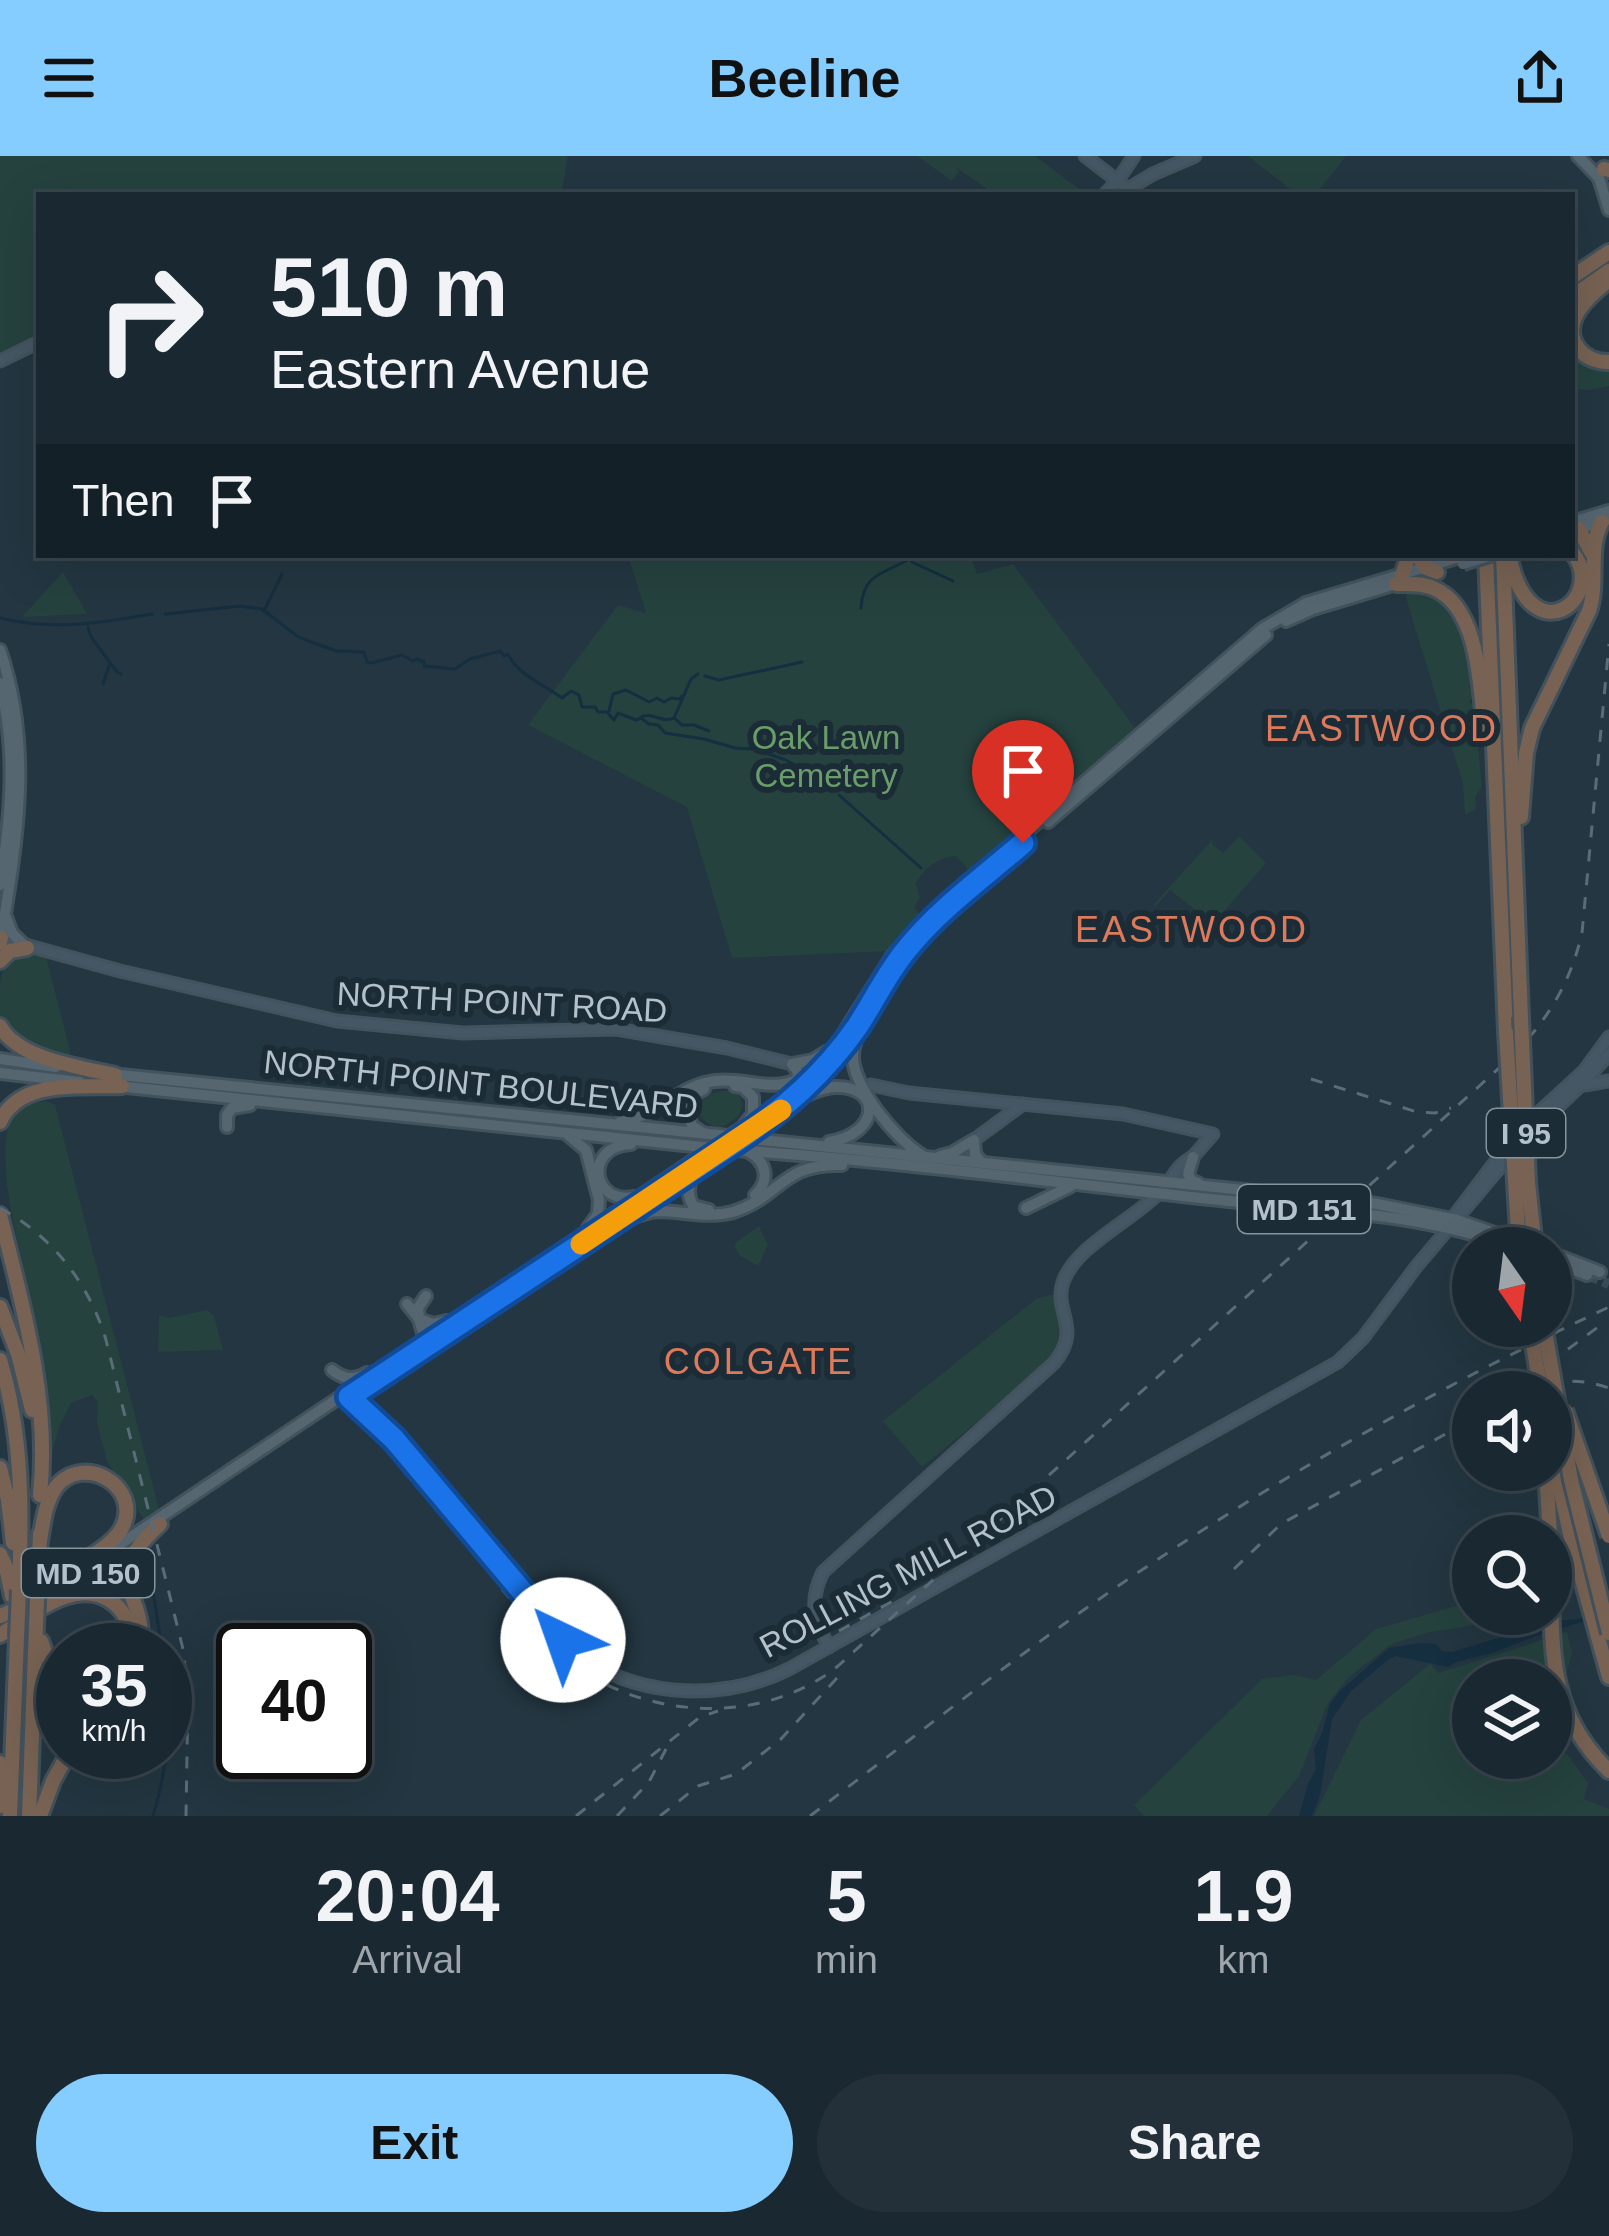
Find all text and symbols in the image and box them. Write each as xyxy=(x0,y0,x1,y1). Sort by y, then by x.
icon: menu xyxy=(36,45,102,111)
icon: share xyxy=(1507,45,1573,111)
text: Beeline xyxy=(708,48,901,108)
icon: right xyxy=(72,240,228,396)
text: 510 m xyxy=(270,240,508,334)
text: Eastern Avenue xyxy=(270,339,650,399)
icon: arrive xyxy=(199,468,265,534)
text: Then xyxy=(72,475,175,526)
district label: EASTWOOD xyxy=(1265,708,1499,749)
park label: Oak Lawn Cemetery xyxy=(752,719,900,794)
pin xyxy=(972,720,1074,843)
icon: arrive xyxy=(990,738,1056,804)
district label: EASTWOOD xyxy=(1075,909,1309,950)
street label: NORTH POINT ROAD xyxy=(336,975,668,1029)
street label: NORTH POINT BOULEVARD xyxy=(262,1043,700,1125)
road number: I 95 xyxy=(1487,1109,1565,1157)
road number: MD 151 xyxy=(1238,1185,1370,1233)
north arrow xyxy=(1452,1227,1572,1347)
map controls xyxy=(1452,1227,1572,1779)
district label: COLGATE xyxy=(664,1341,854,1382)
button: sound xyxy=(1452,1371,1572,1491)
street label: ROLLING MILL ROAD xyxy=(753,1477,1063,1665)
button: search xyxy=(1452,1515,1572,1635)
road number: MD 150 xyxy=(22,1549,154,1597)
position arrow xyxy=(500,1577,626,1703)
speed limit sign: 40 xyxy=(216,1623,372,1779)
text: 35 xyxy=(81,1652,147,1719)
button: layers xyxy=(1452,1659,1572,1779)
text: km/h xyxy=(81,1714,147,1747)
text: 20:04 xyxy=(315,1856,500,1936)
text: 5 xyxy=(826,1856,867,1936)
text: 1.9 xyxy=(1193,1856,1294,1936)
text: Arrival xyxy=(352,1938,463,1981)
text: min xyxy=(815,1938,878,1981)
text: km xyxy=(1217,1938,1269,1981)
button: Exit xyxy=(36,2074,793,2212)
button: Share xyxy=(817,2074,1573,2212)

